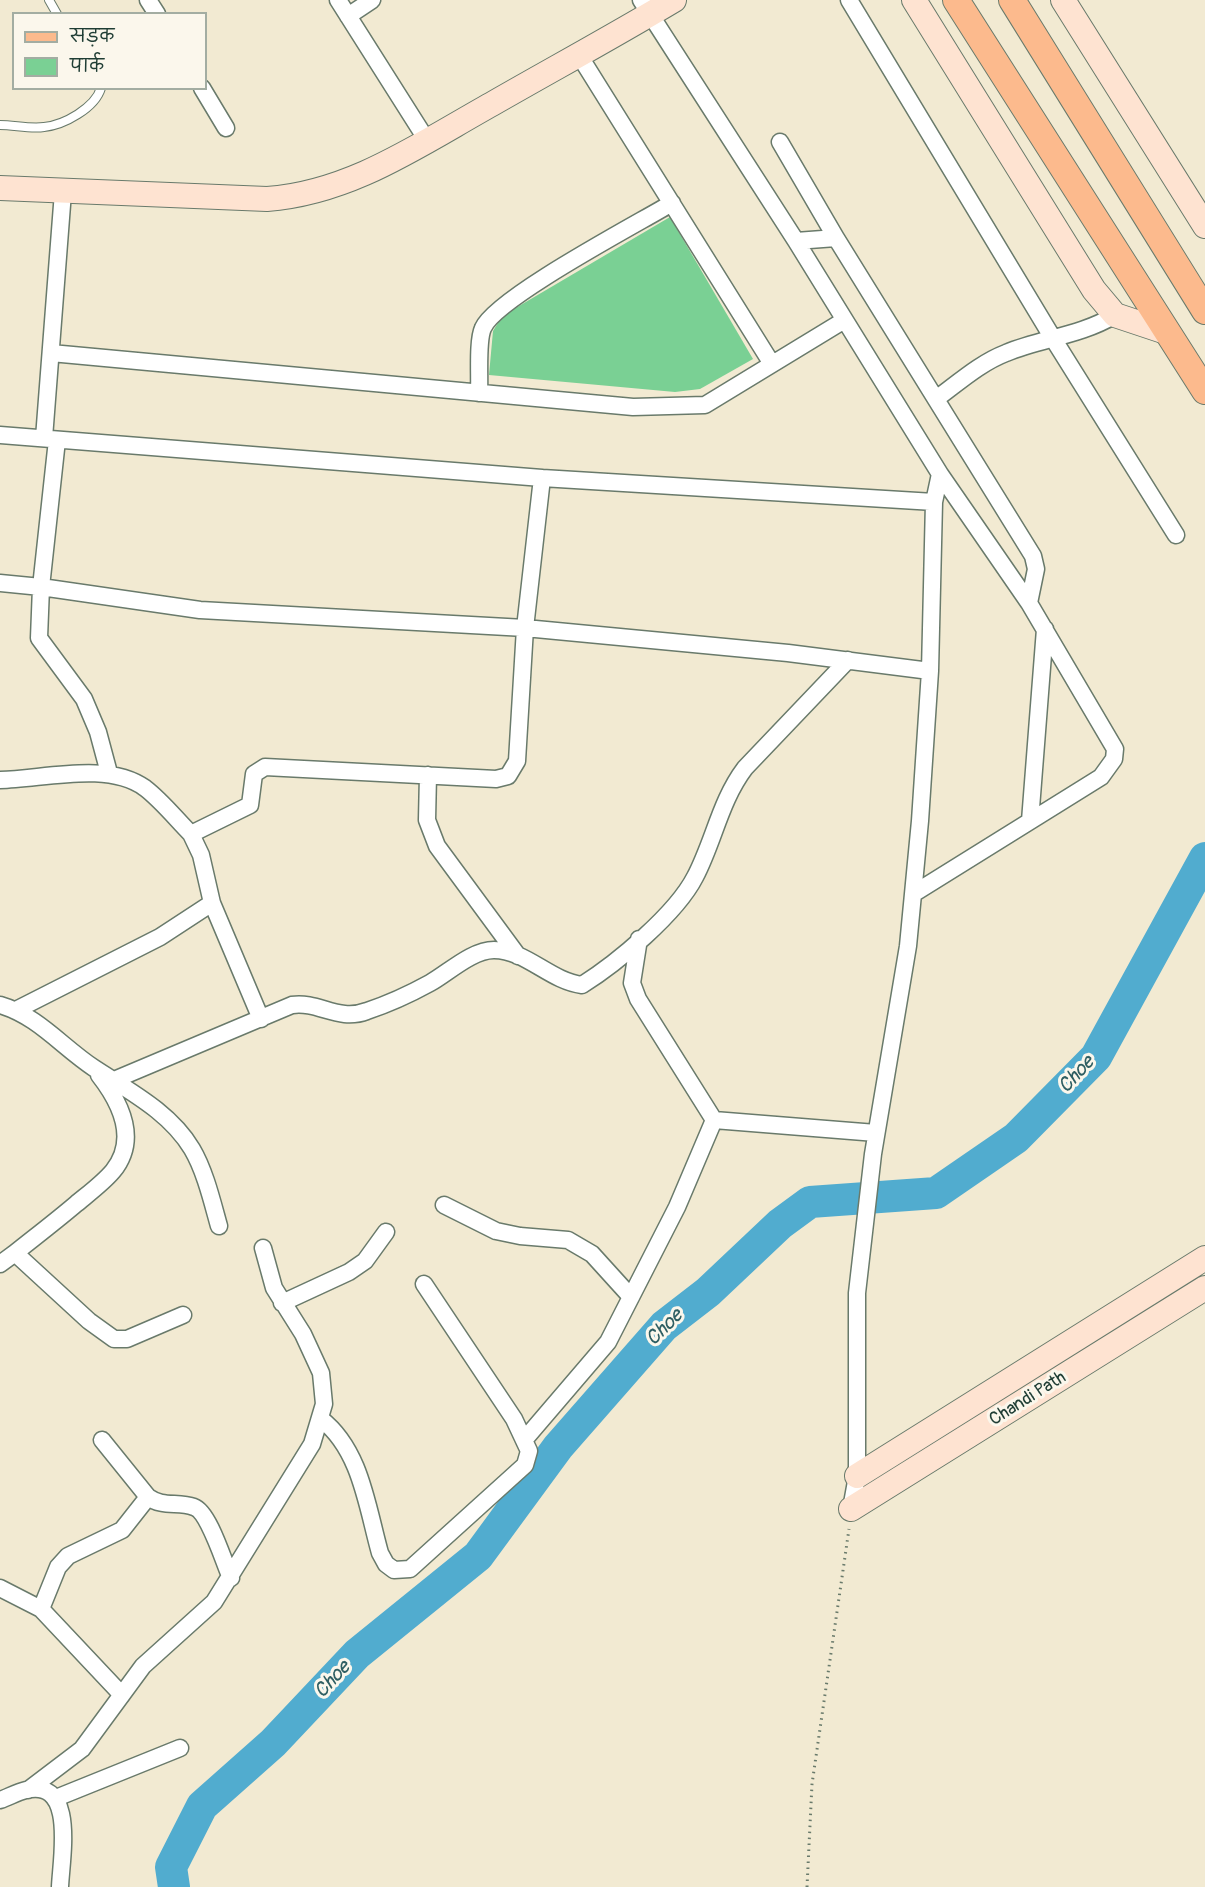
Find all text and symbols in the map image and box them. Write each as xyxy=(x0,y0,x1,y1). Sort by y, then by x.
legend xyxy=(12,12,207,90)
text: सड़क xyxy=(70,25,114,48)
text: पार्क xyxy=(70,55,104,78)
water label: Choe xyxy=(1054,1051,1100,1099)
water label: Choe xyxy=(642,1305,688,1351)
street label: Chandi Path xyxy=(986,1367,1070,1431)
water label: Choe xyxy=(310,1656,356,1704)

